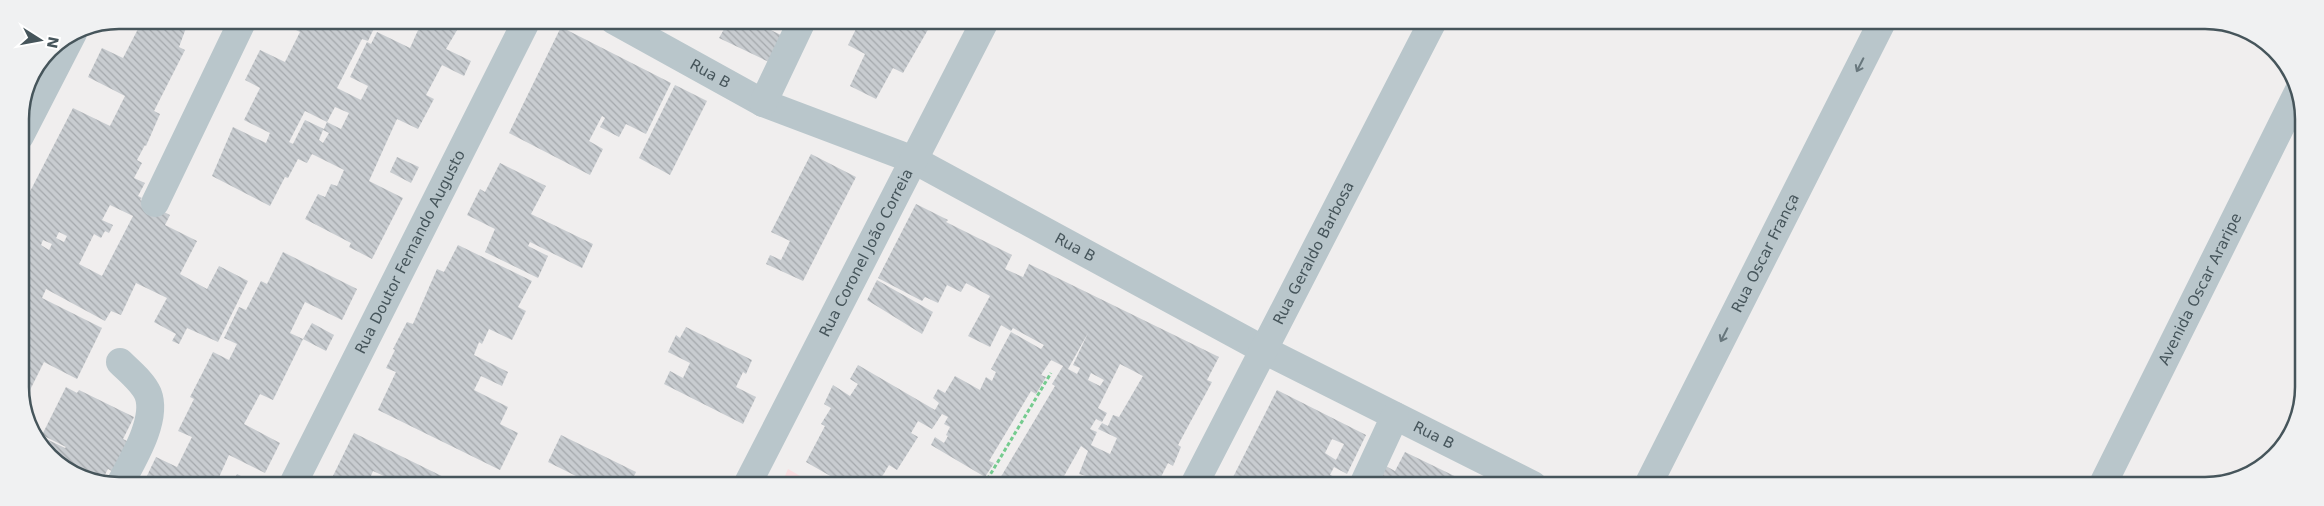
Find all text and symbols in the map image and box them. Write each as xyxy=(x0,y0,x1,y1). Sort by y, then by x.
north arrow xyxy=(15,15,65,65)
text: N xyxy=(44,35,62,50)
street label: Rua B xyxy=(687,55,734,92)
one-way arrow xyxy=(1855,57,1864,72)
street label: Rua Doutor Fernando Augusto xyxy=(351,147,469,357)
street label: Rua Coronel João Correia xyxy=(816,166,917,340)
street label: Rua Geraldo Barbosa xyxy=(1269,178,1358,328)
street label: Rua Oscar França xyxy=(1728,190,1803,316)
street label: Avenida Oscar Araripe xyxy=(2155,210,2245,368)
street label: Rua B xyxy=(1052,229,1098,266)
one-way arrow xyxy=(1719,327,1728,342)
street label: Rua B xyxy=(1410,417,1457,453)

